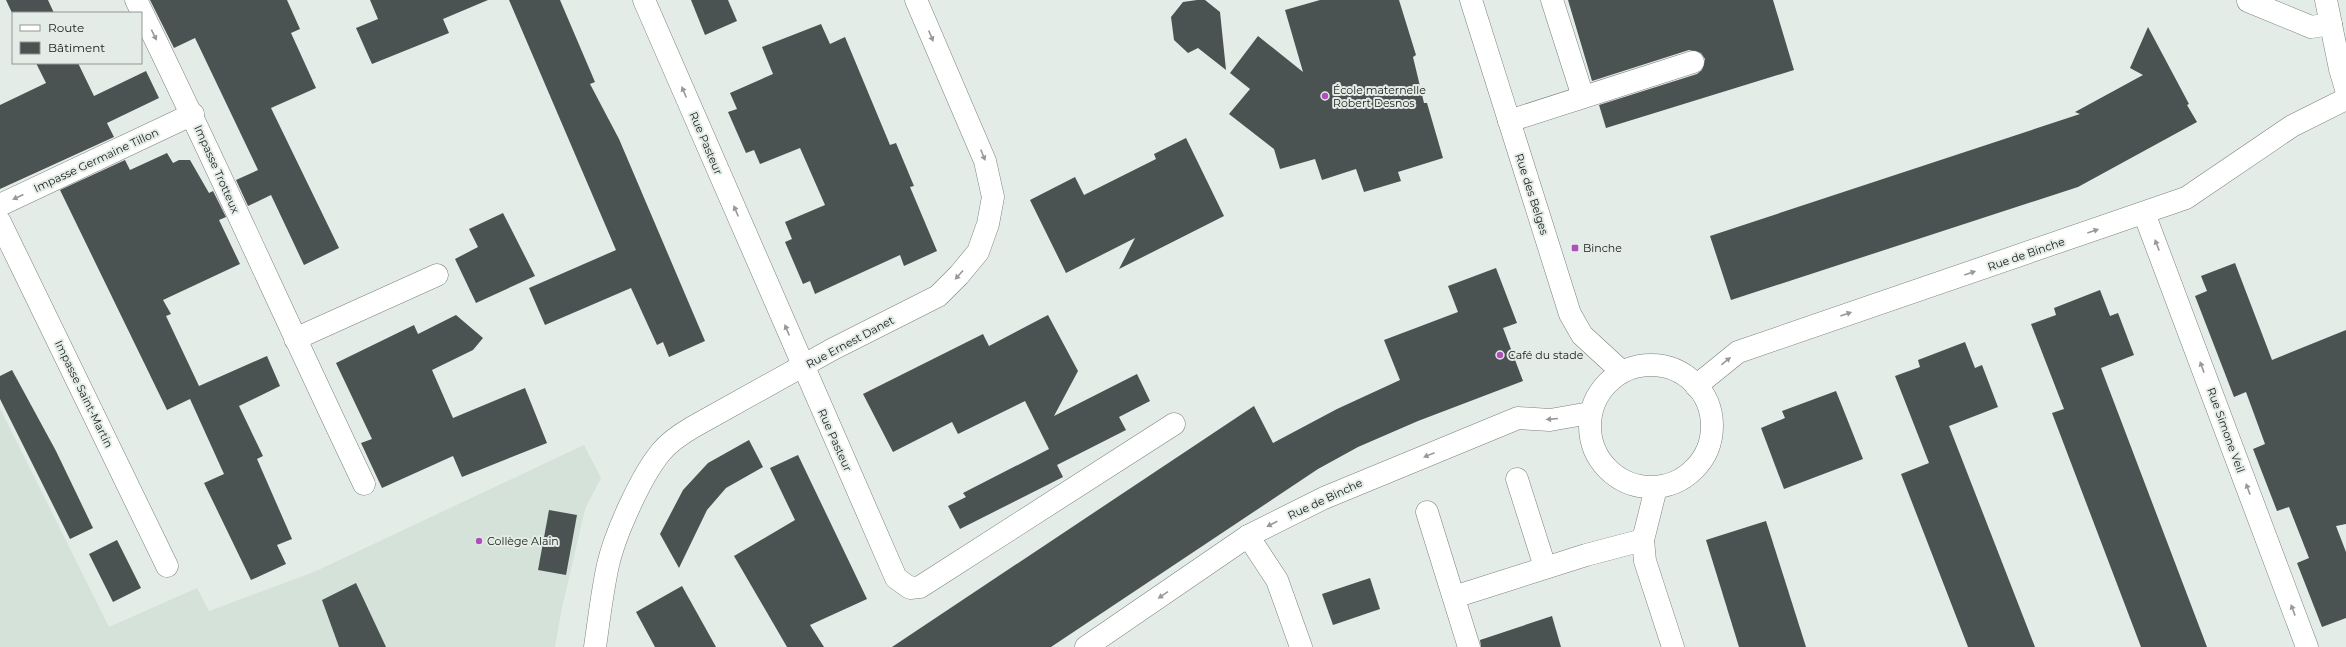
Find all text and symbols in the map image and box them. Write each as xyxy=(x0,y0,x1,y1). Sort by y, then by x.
legend xyxy=(12,12,142,64)
text: Route xyxy=(48,20,84,35)
one-way arrow xyxy=(150,29,157,41)
one-way arrow xyxy=(928,30,934,41)
text: Bâtiment xyxy=(48,40,105,55)
place label: École maternelle Robert Desnos xyxy=(1333,83,1426,110)
one-way arrow xyxy=(681,86,687,97)
marker: École maternelle Robert Desnos xyxy=(1320,91,1330,101)
street label: Rue Pasteur xyxy=(686,109,726,177)
street label: Impasse Trotteux xyxy=(191,123,243,215)
street label: Impasse Germaine Tillon xyxy=(31,125,161,195)
one-way arrow xyxy=(980,150,986,162)
street label: Rue des Belges xyxy=(1512,152,1552,237)
one-way arrow xyxy=(12,194,24,200)
one-way arrow xyxy=(732,205,738,217)
one-way arrow xyxy=(2087,228,2099,234)
street label: Rue de Binche xyxy=(1986,234,2067,274)
one-way arrow xyxy=(2153,239,2159,251)
place label: Binche xyxy=(1583,241,1622,255)
marker: Binche xyxy=(1570,243,1580,253)
one-way arrow xyxy=(955,269,964,280)
one-way arrow xyxy=(1964,270,1976,276)
one-way arrow xyxy=(1841,311,1853,317)
street label: Rue Ernest Danet xyxy=(804,313,897,371)
one-way arrow xyxy=(784,324,790,336)
street label: Impasse Saint-Martin xyxy=(52,338,116,450)
place label: Café du stade xyxy=(1508,348,1584,362)
marker: Café du stade xyxy=(1495,350,1505,360)
one-way arrow xyxy=(1721,357,1731,366)
one-way arrow xyxy=(2199,360,2205,372)
street label: Rue Simone Veil xyxy=(2204,385,2248,475)
street label: Rue Pasteur xyxy=(815,406,855,474)
one-way arrow xyxy=(1546,416,1558,423)
one-way arrow xyxy=(1423,452,1435,458)
street label: Rue de Binche xyxy=(1285,475,1365,522)
one-way arrow xyxy=(2244,482,2250,494)
one-way arrow xyxy=(1266,521,1278,527)
place label: Collège Alain xyxy=(487,534,559,548)
marker: Collège Alain xyxy=(474,536,484,546)
one-way arrow xyxy=(1157,591,1169,598)
one-way arrow xyxy=(2290,604,2296,616)

